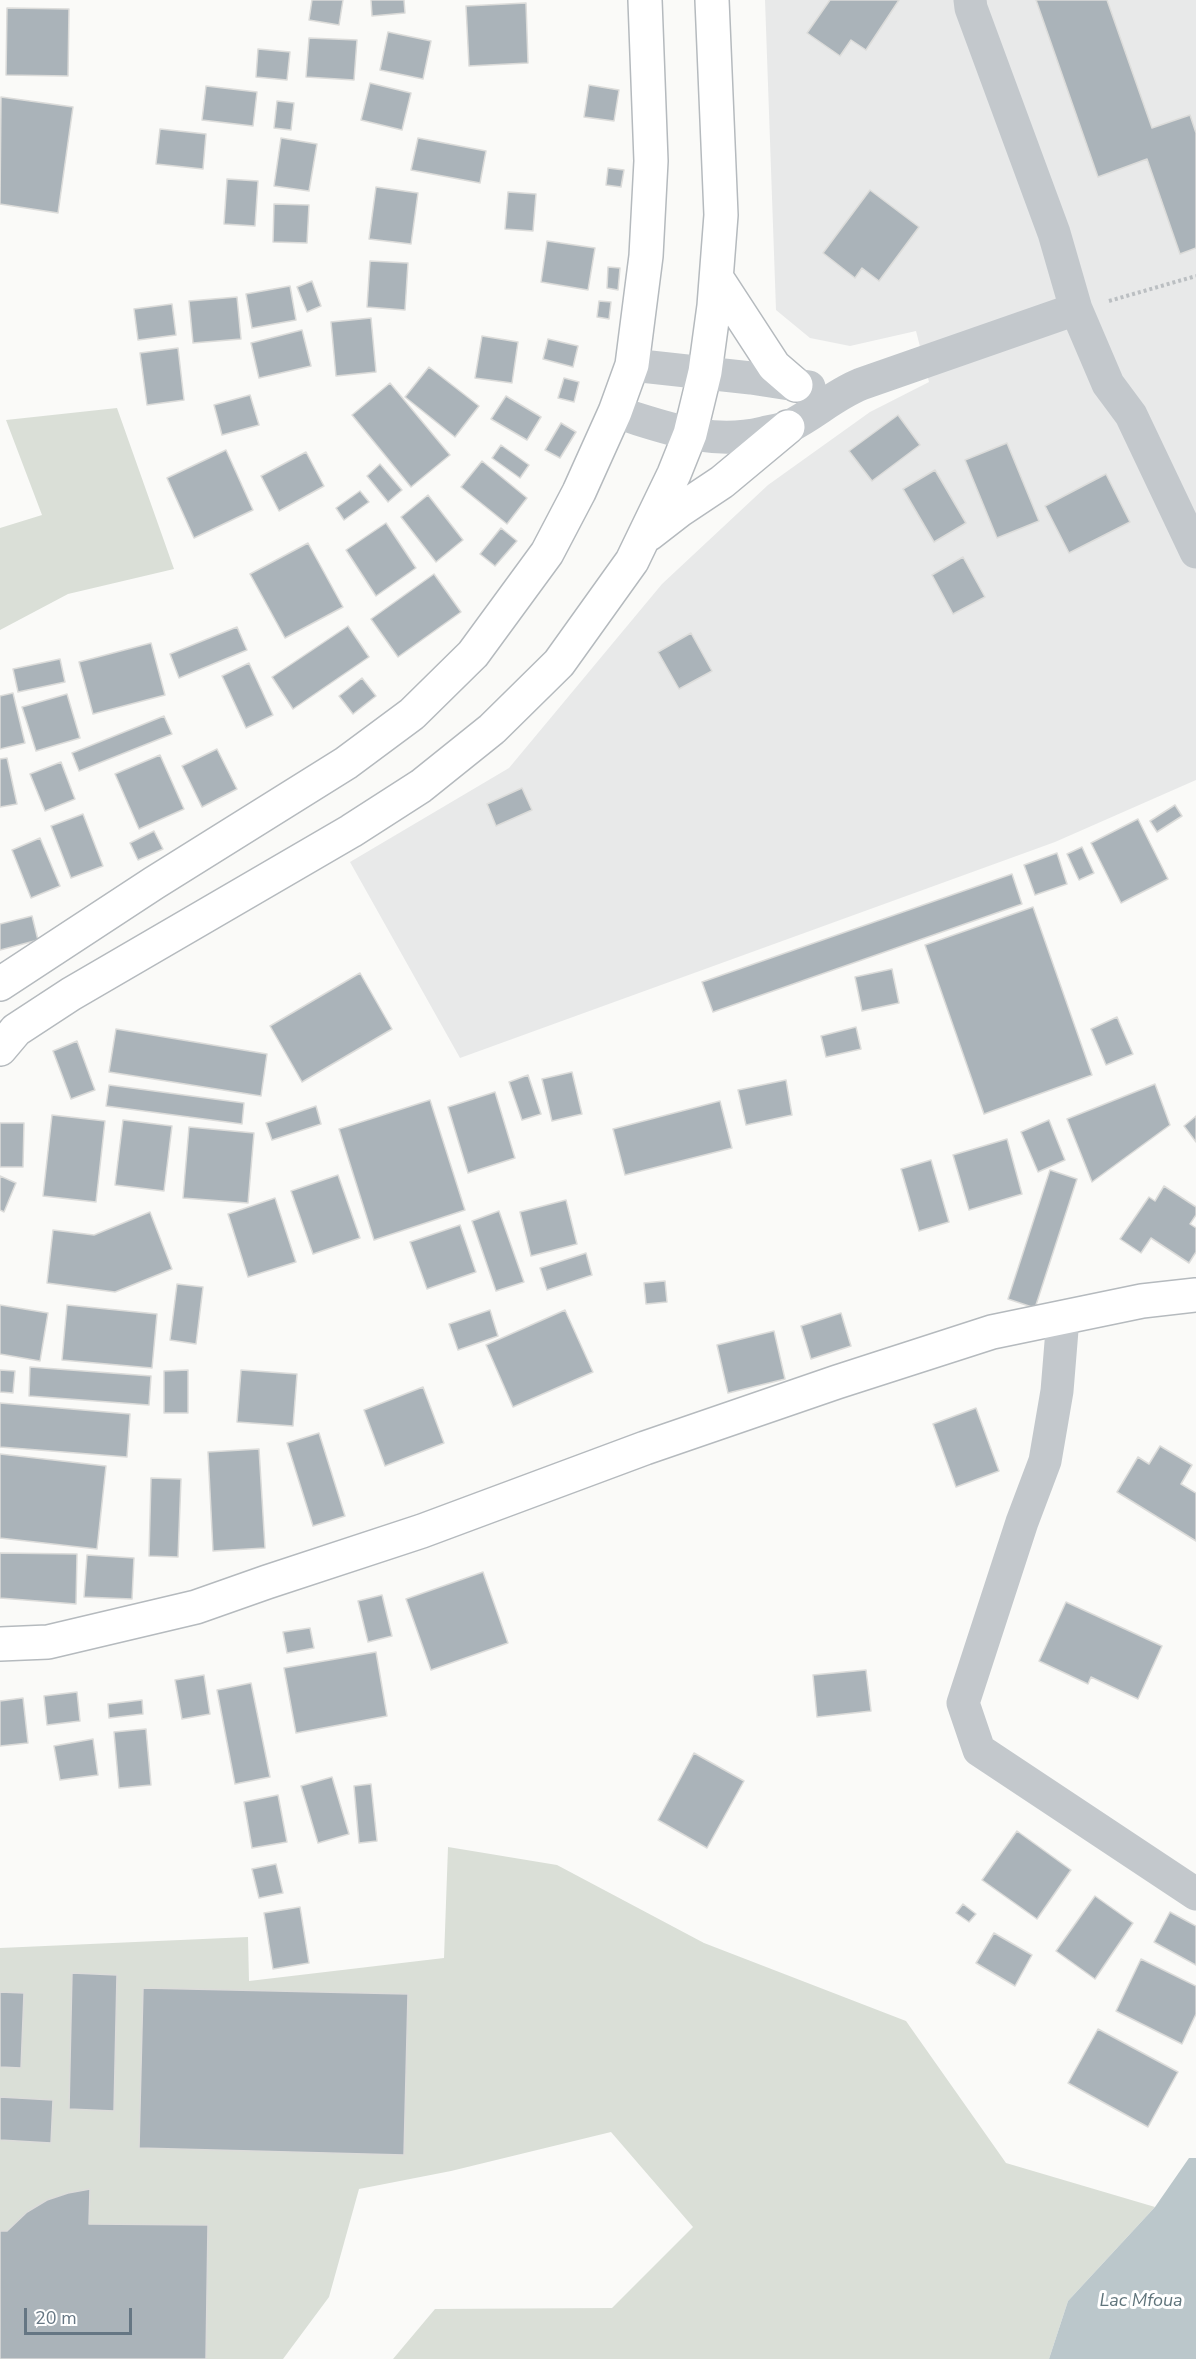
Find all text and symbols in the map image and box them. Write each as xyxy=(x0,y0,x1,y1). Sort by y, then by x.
water label: Lac Mfoua xyxy=(1099,2291,1183,2313)
scale bar xyxy=(27,2296,135,2334)
text: 20 m xyxy=(35,2306,77,2330)

